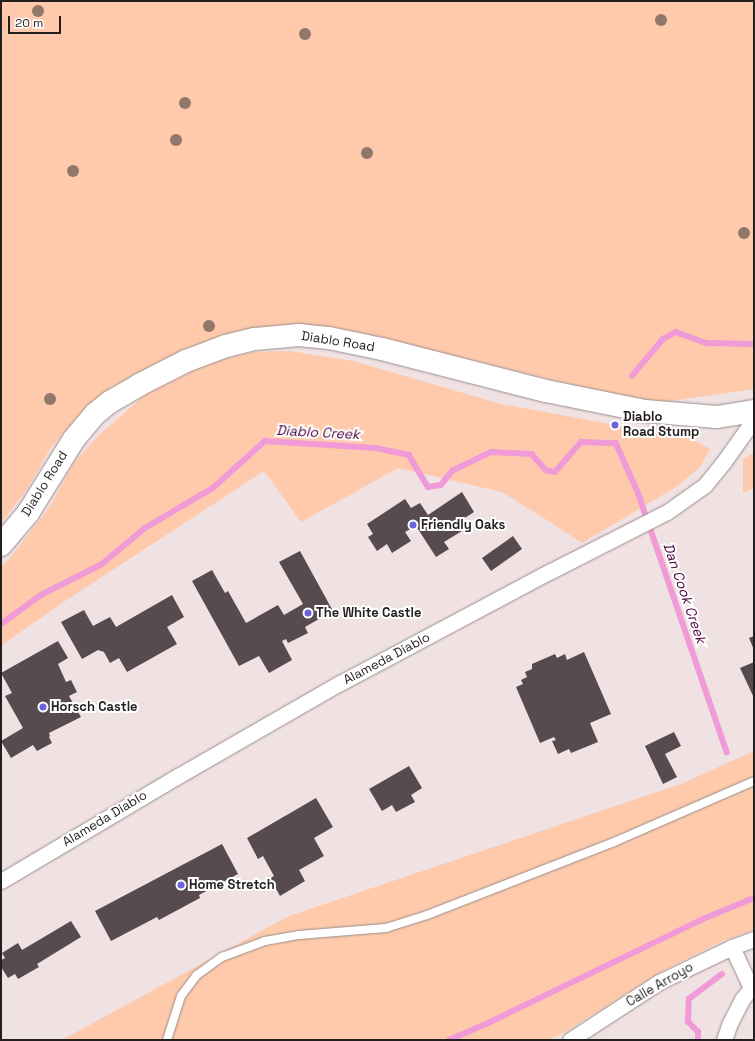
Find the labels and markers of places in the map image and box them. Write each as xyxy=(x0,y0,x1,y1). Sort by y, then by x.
place label: Diablo Road Stump xyxy=(623,410,699,441)
marker: Diablo Road Stump xyxy=(610,420,620,430)
place label: Friendly Oaks xyxy=(421,517,505,533)
marker: Friendly Oaks xyxy=(408,520,418,530)
place label: The White Castle xyxy=(316,605,421,621)
marker: The White Castle xyxy=(303,608,313,618)
place label: Horsch Castle xyxy=(51,699,138,715)
marker: Horsch Castle xyxy=(38,702,48,712)
place label: Home Stretch xyxy=(189,877,275,893)
marker: Home Stretch xyxy=(176,880,186,890)

